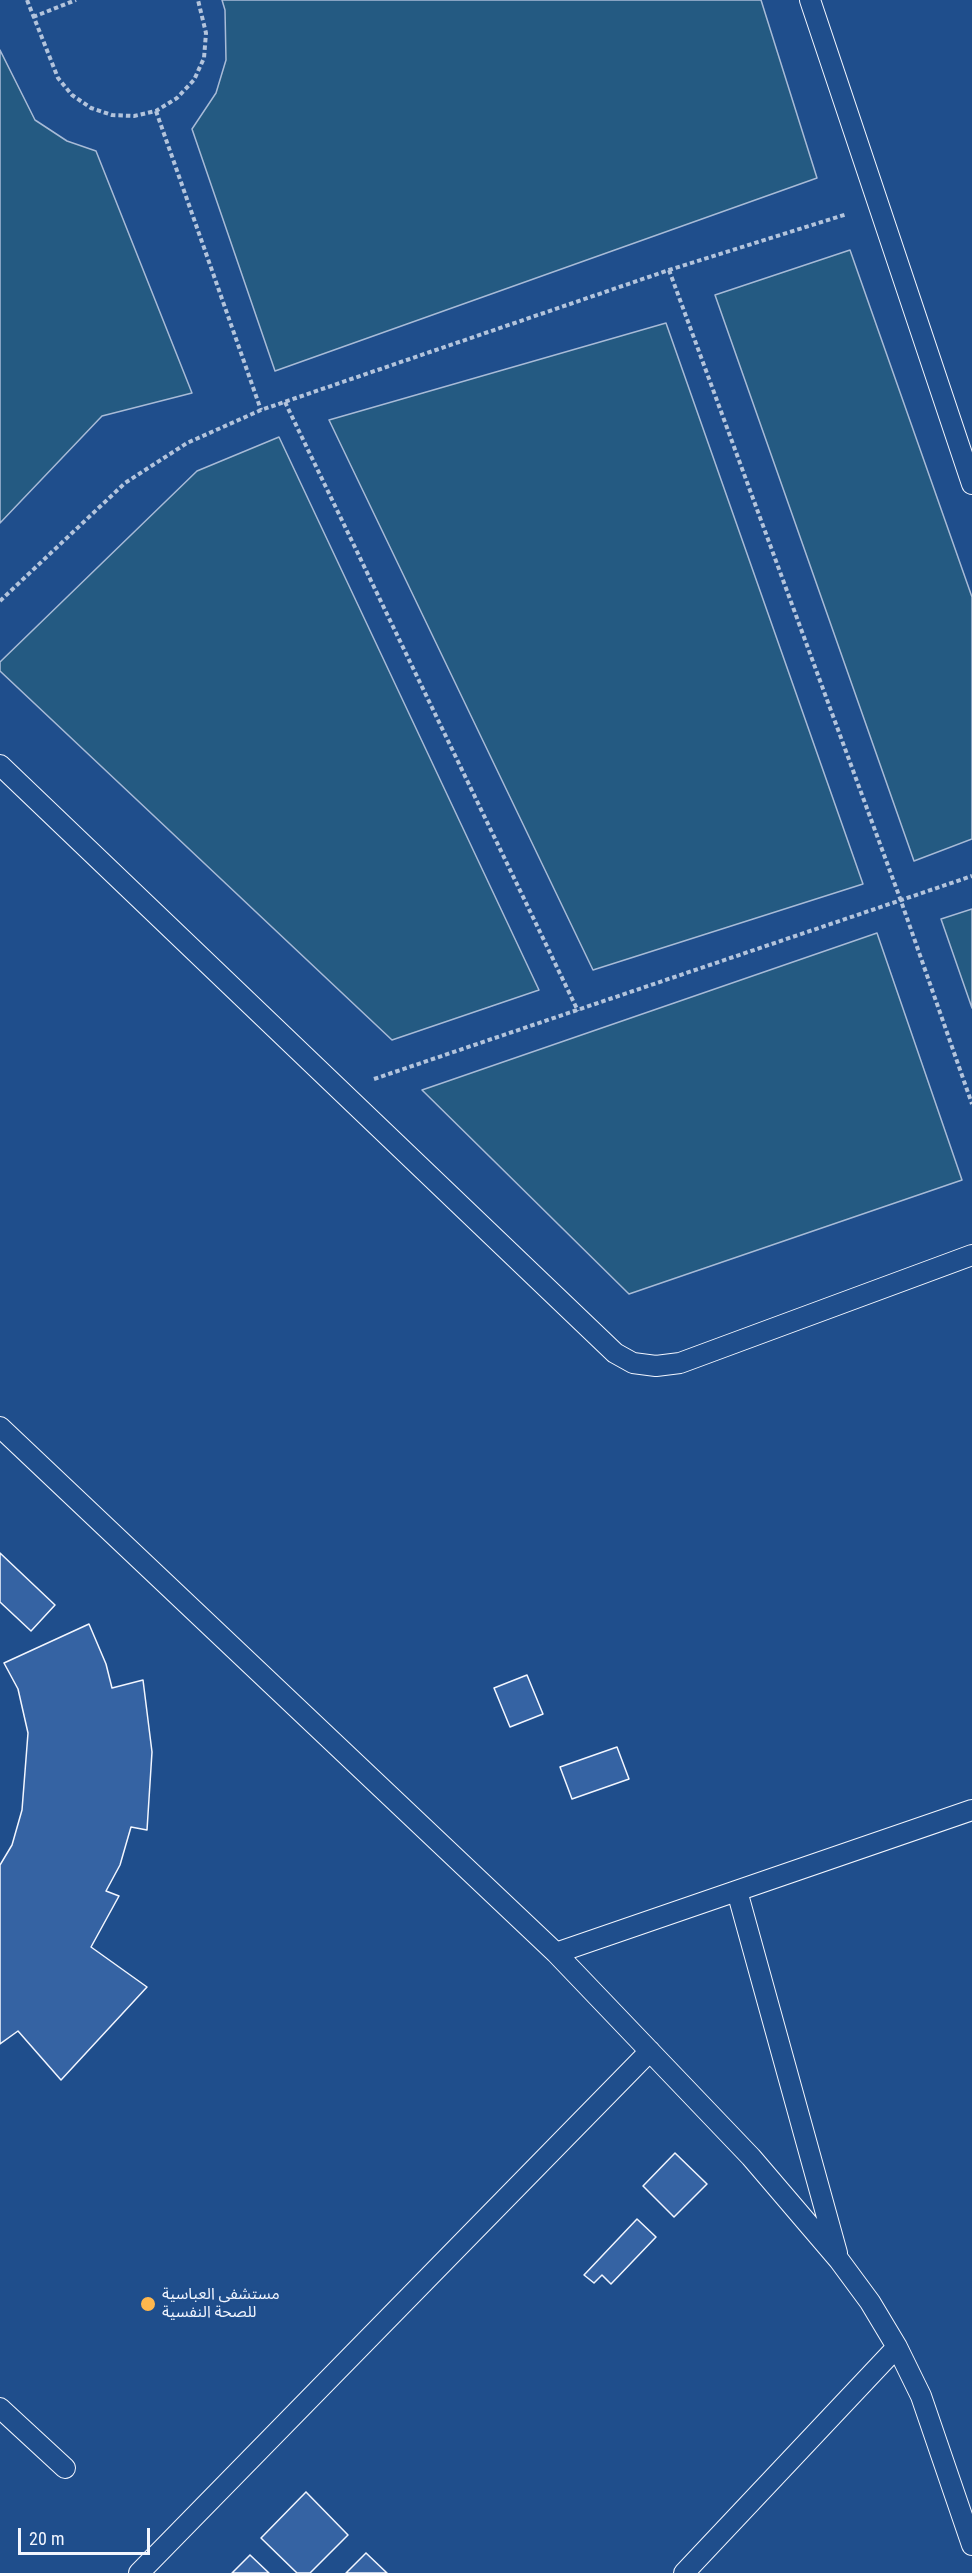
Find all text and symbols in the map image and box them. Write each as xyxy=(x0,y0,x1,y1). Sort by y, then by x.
place label: مستشفى العباسية للصحة النفسية xyxy=(162,2285,280,2323)
marker: مستشفى العباسية للصحة النفسية xyxy=(139,2295,157,2313)
scale bar xyxy=(21,2516,153,2554)
text: 20 m xyxy=(29,2528,64,2549)

